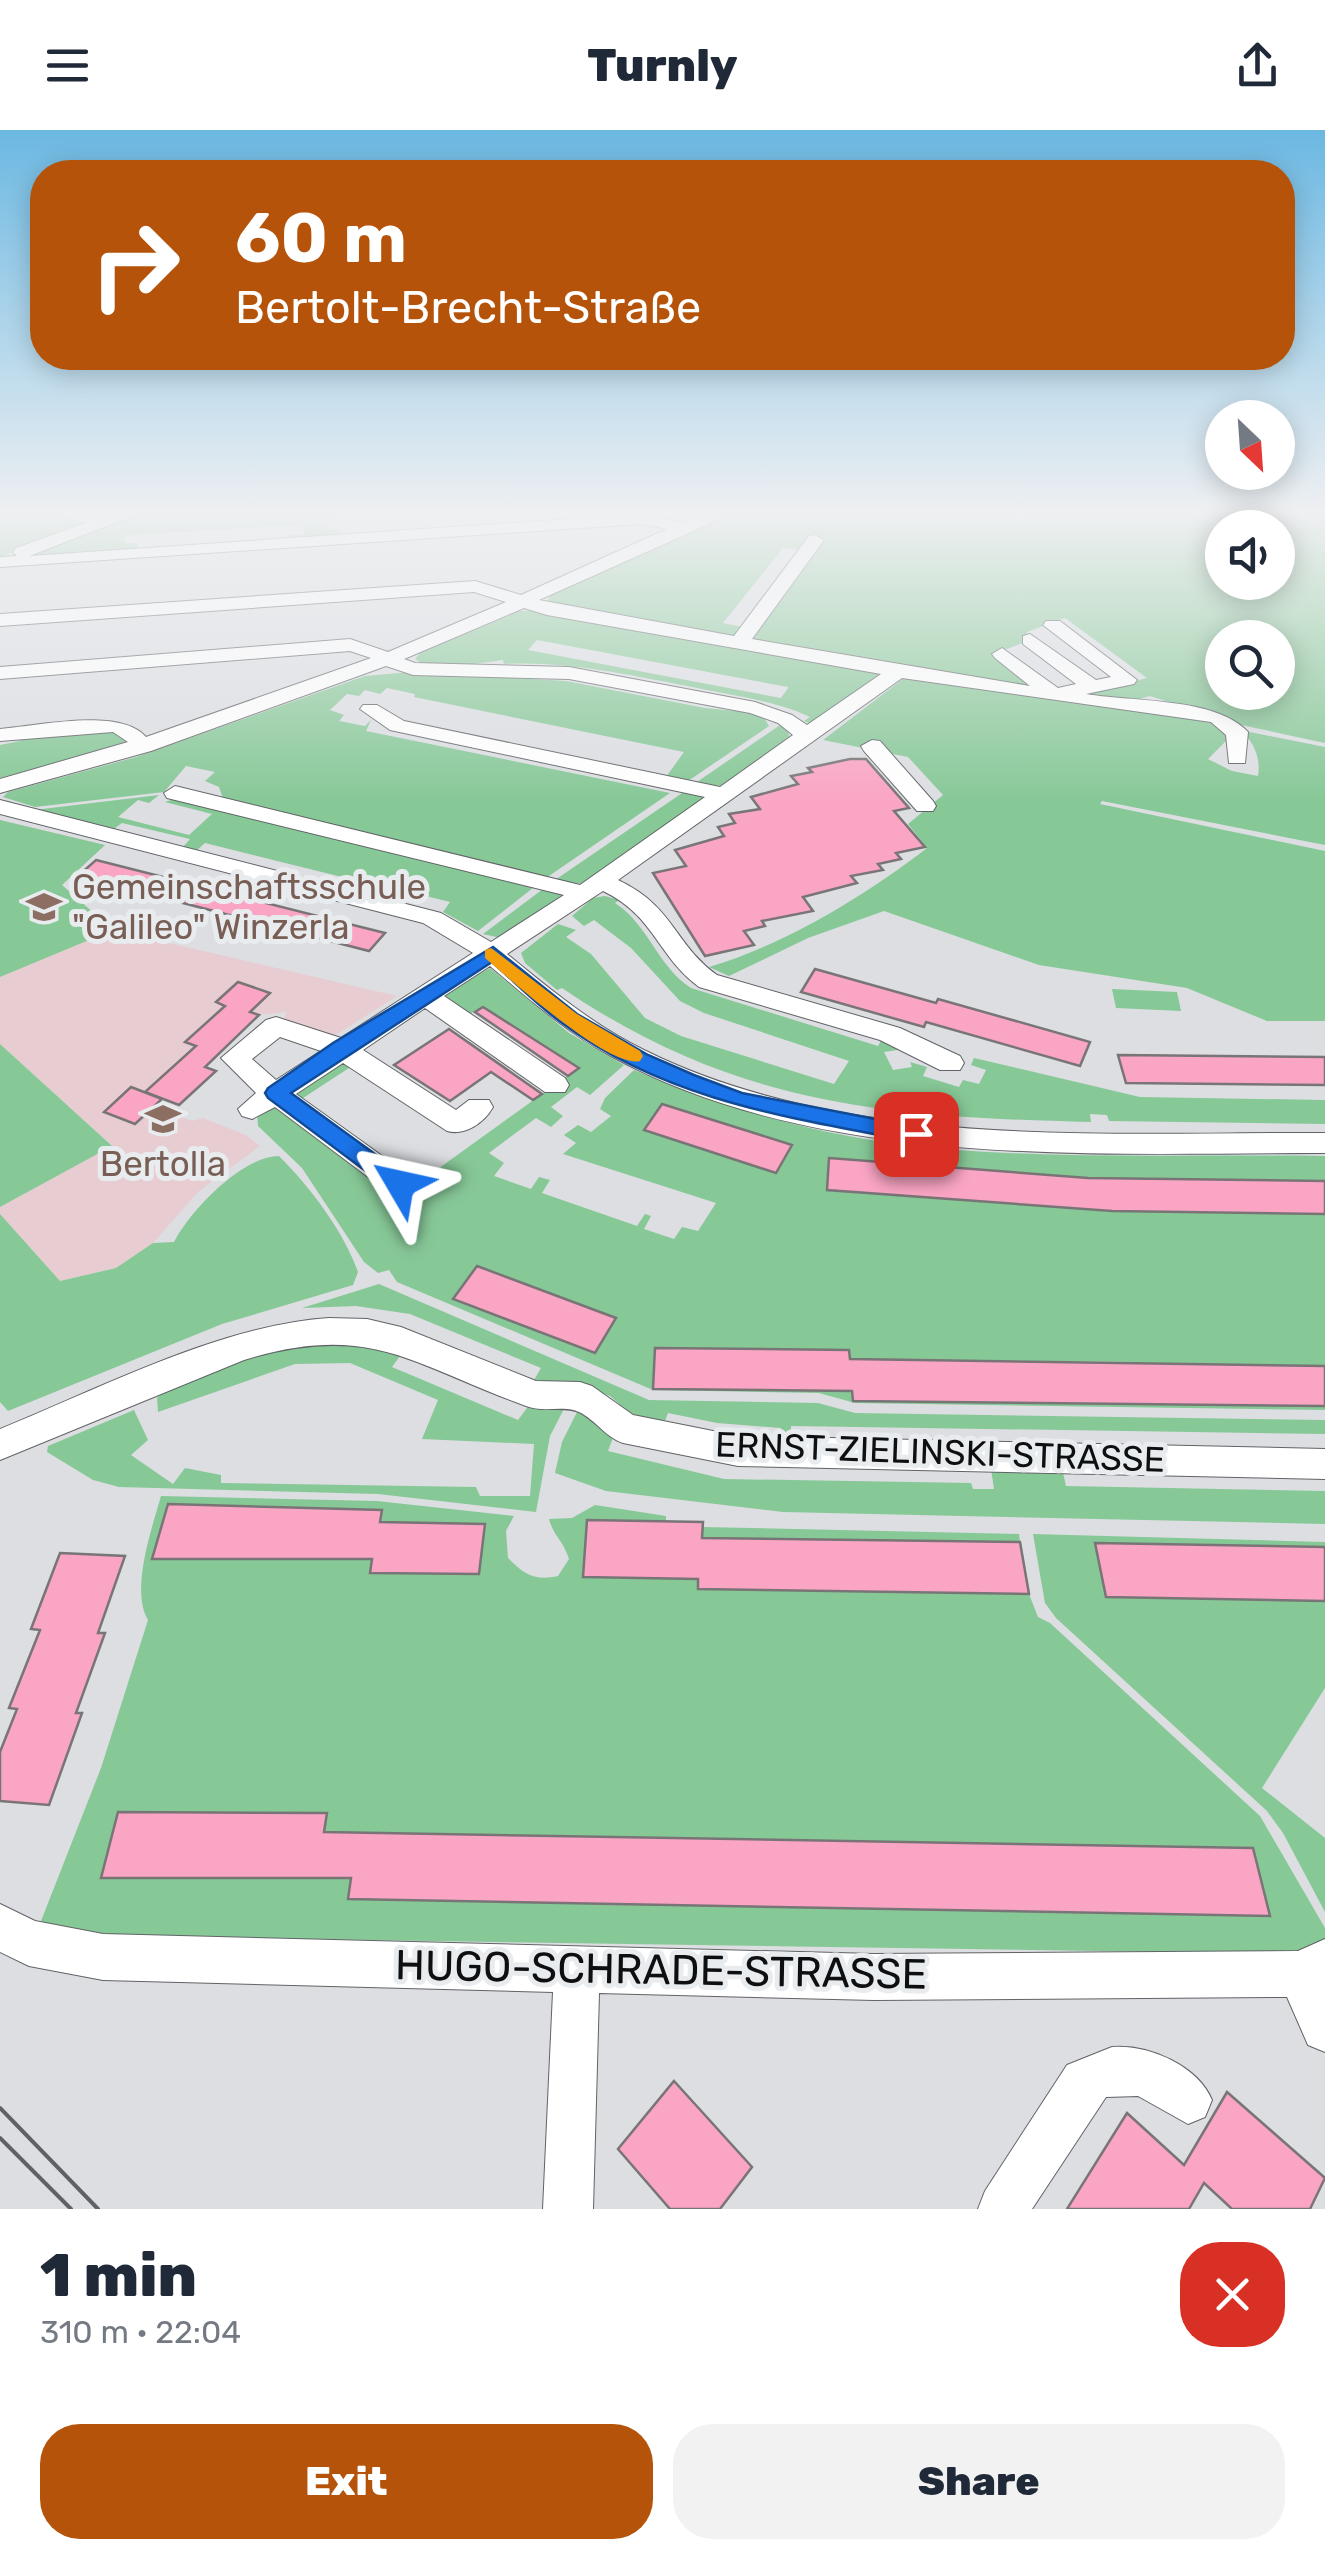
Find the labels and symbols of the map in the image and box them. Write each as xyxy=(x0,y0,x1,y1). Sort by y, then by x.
north arrow xyxy=(1205,400,1295,490)
place label: Gemeinschaftsschule "Galileo" Winzerla xyxy=(72,866,426,948)
school or university icon: Gemeinschaftsschule "Galileo" Winzerla xyxy=(25,888,63,926)
pin xyxy=(874,1092,959,1177)
school or university icon: Bertolla xyxy=(144,1100,182,1138)
position arrow xyxy=(348,1132,452,1236)
place label: Bertolla xyxy=(100,1143,226,1185)
street label: ERNST-ZIELINSKI-STRASSE xyxy=(714,1423,1166,1481)
street label: HUGO-SCHRADE-STRASSE xyxy=(395,1940,927,2000)

